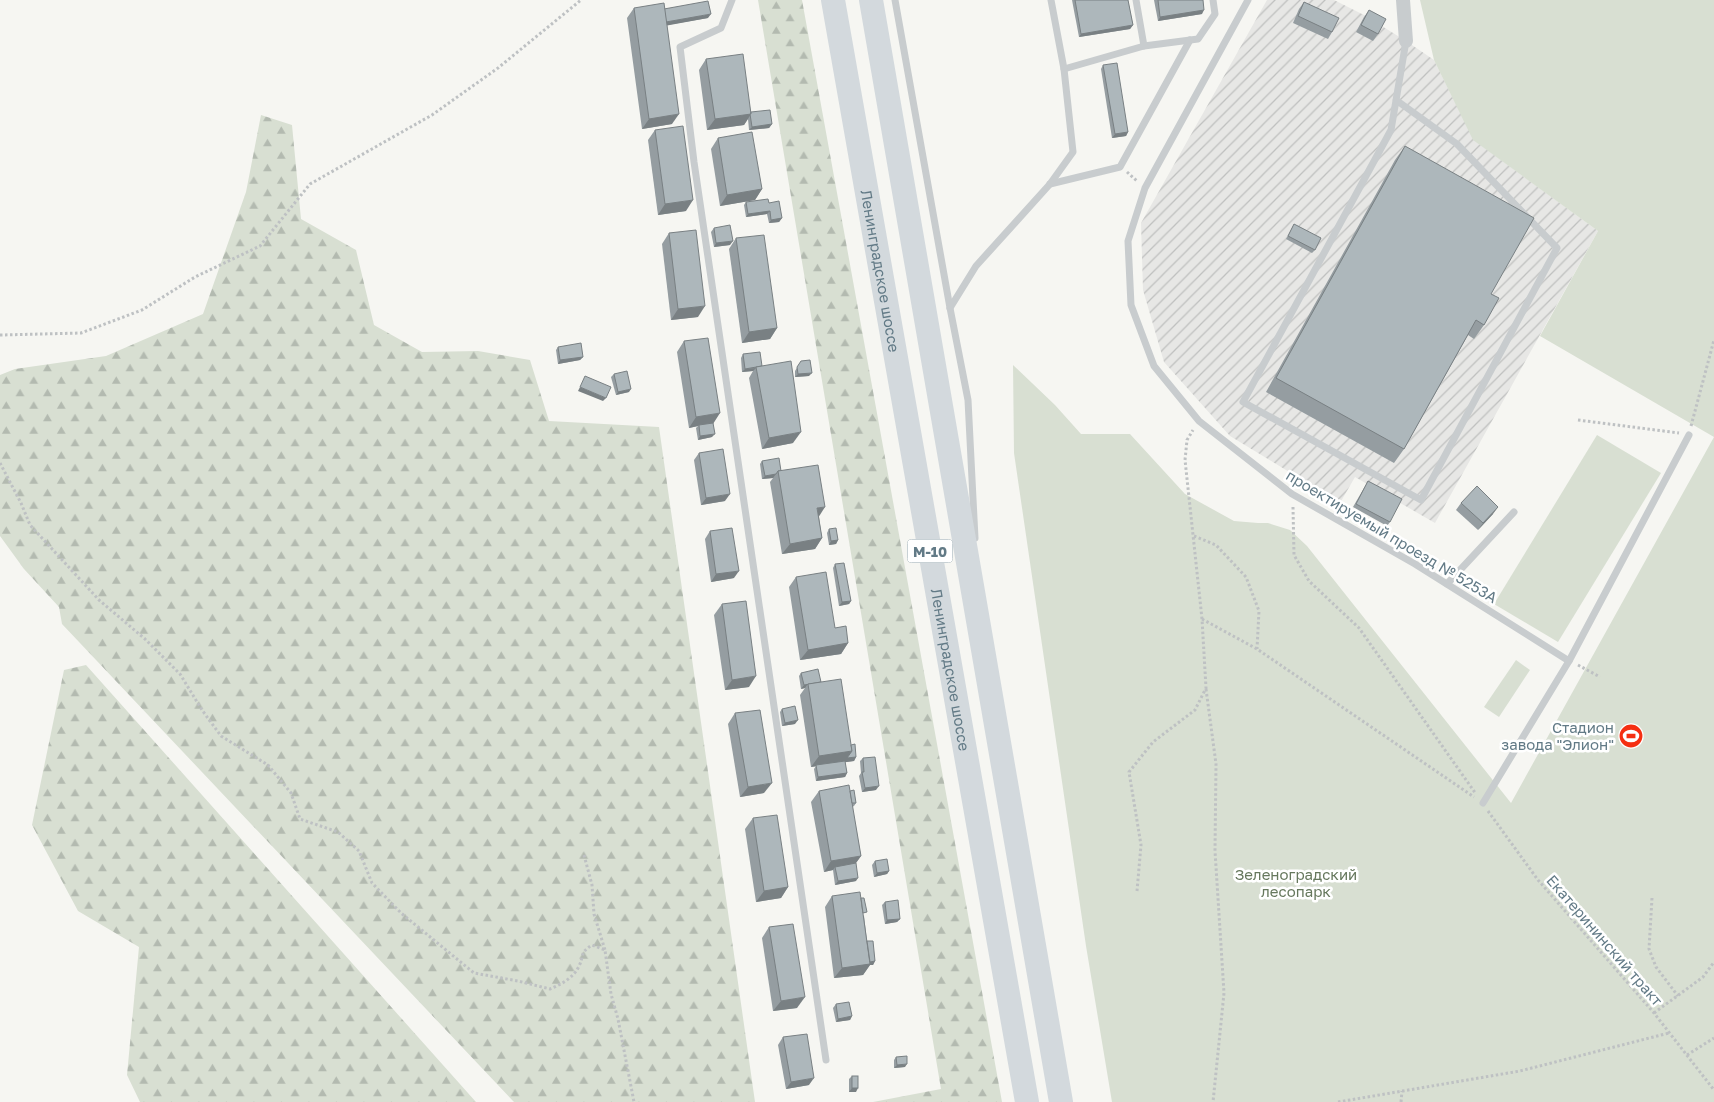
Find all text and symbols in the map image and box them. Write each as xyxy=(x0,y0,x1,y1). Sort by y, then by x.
street label: Ленинградское шоссе xyxy=(858,188,904,354)
street label: проектируемый проезд № 5253А xyxy=(1283,466,1501,606)
road number: М-10 xyxy=(908,540,952,562)
street label: Ленинградское шоссе xyxy=(928,587,974,753)
place label: Стадион завода "Элион" xyxy=(1501,718,1614,753)
sports icon: Стадион завода "Элион" xyxy=(1618,723,1644,749)
park label: Зеленоградский лесопарк xyxy=(1235,865,1357,900)
street label: Екатерининский тракт xyxy=(1543,871,1667,1010)

